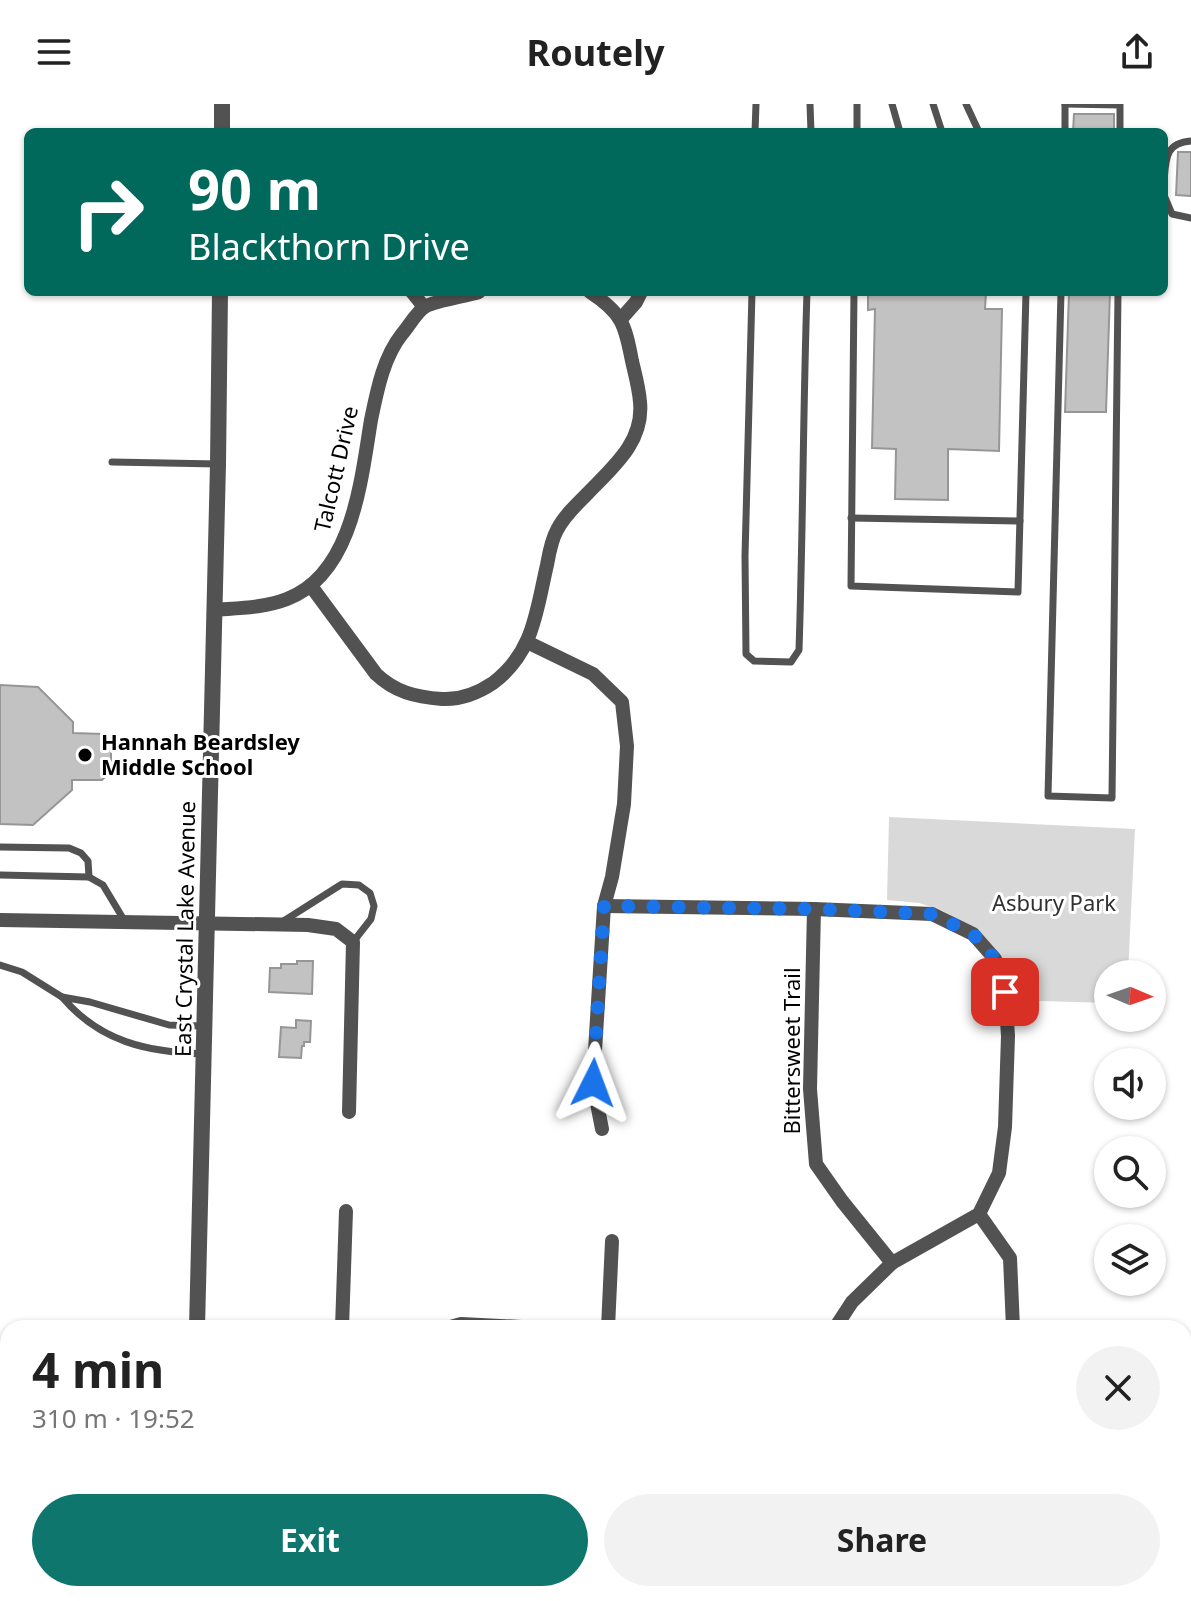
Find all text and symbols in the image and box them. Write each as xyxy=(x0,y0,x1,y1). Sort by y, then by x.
text: Routely xyxy=(527,28,664,77)
icon: menu xyxy=(32,30,76,74)
icon: share xyxy=(1115,30,1159,74)
text: 90 m xyxy=(188,150,321,226)
icon: right xyxy=(56,160,160,264)
text: Blackthorn Drive xyxy=(188,222,470,271)
street label: Talcott Drive xyxy=(306,403,364,535)
place label: Hannah Beardsley Middle School xyxy=(101,726,300,781)
marker: Hannah Beardsley Middle School xyxy=(76,746,94,764)
street label: East Crystal Lake Avenue xyxy=(167,801,201,1057)
park label: Asbury Park xyxy=(992,887,1116,917)
pin xyxy=(971,958,1039,1026)
north arrow xyxy=(1094,960,1166,1032)
map controls xyxy=(1094,960,1166,1296)
street label: Bittersweet Trail xyxy=(776,967,806,1135)
icon: arrive xyxy=(983,970,1027,1014)
position arrow xyxy=(551,1041,635,1125)
button: sound xyxy=(1094,1048,1166,1120)
button: search xyxy=(1094,1136,1166,1208)
button: layers xyxy=(1094,1224,1166,1296)
text: 4 min xyxy=(32,1337,164,1402)
button: close xyxy=(1076,1346,1160,1430)
text: 310 m · 19:52 xyxy=(32,1400,195,1436)
button: Exit xyxy=(32,1494,588,1586)
button: Share xyxy=(604,1494,1160,1586)

